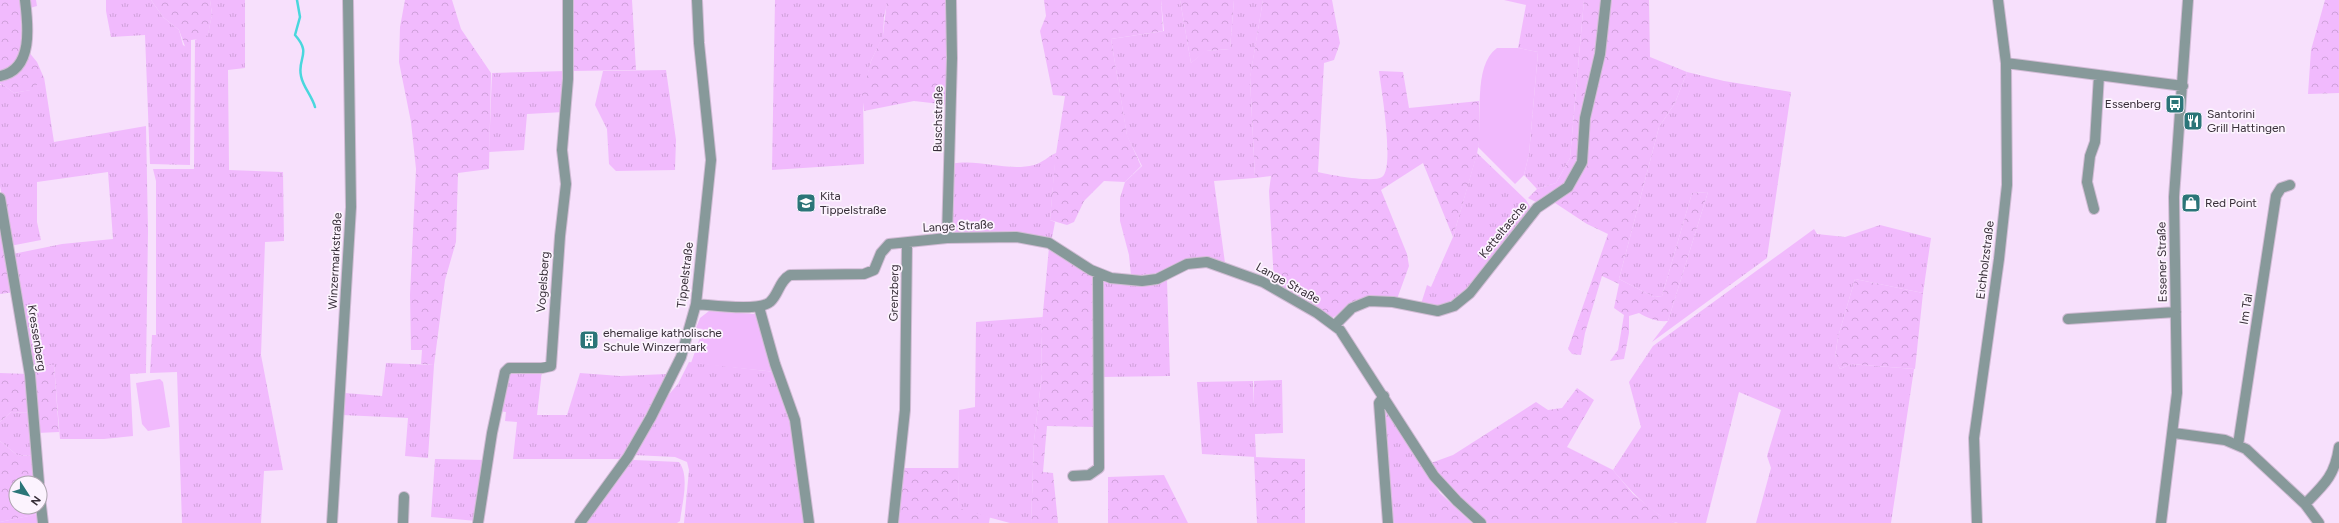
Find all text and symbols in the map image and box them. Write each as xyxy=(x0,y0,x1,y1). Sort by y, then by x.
street label: Buschstraße xyxy=(930,85,946,152)
bus stop icon: Essenberg xyxy=(2164,93,2186,115)
place label: Essenberg xyxy=(2105,97,2161,111)
place label: Santorini Grill Hattingen xyxy=(2207,107,2285,135)
restaurant icon: Santorini Grill Hattingen xyxy=(2182,110,2204,132)
place label: Kita Tippelstraße xyxy=(820,189,887,217)
school or university icon: Kita Tippelstraße xyxy=(795,192,817,214)
shop icon: Red Point xyxy=(2180,192,2202,214)
place label: Red Point xyxy=(2205,196,2257,210)
street label: Ketteltasche xyxy=(1476,199,1530,261)
street label: Winzermarkstraße xyxy=(325,212,345,310)
street label: Lange Straße xyxy=(922,217,994,235)
street label: Eichholzstraße xyxy=(1973,220,1997,300)
street label: Essener Straße xyxy=(2154,221,2170,302)
street label: Tippelstraße xyxy=(674,241,696,309)
street label: Vogelsberg xyxy=(534,251,552,313)
street label: Lange Straße xyxy=(1254,260,1323,307)
street label: Grenzberg xyxy=(887,264,901,322)
street label: Im Tal xyxy=(2237,293,2255,325)
street label: Kressenberg xyxy=(25,304,49,372)
place label: ehemalige katholische Schule Winzermark xyxy=(603,326,722,354)
building icon: ehemalige katholische Schule Winzermark xyxy=(578,329,600,351)
north arrow xyxy=(8,475,48,515)
text: N xyxy=(28,493,43,508)

